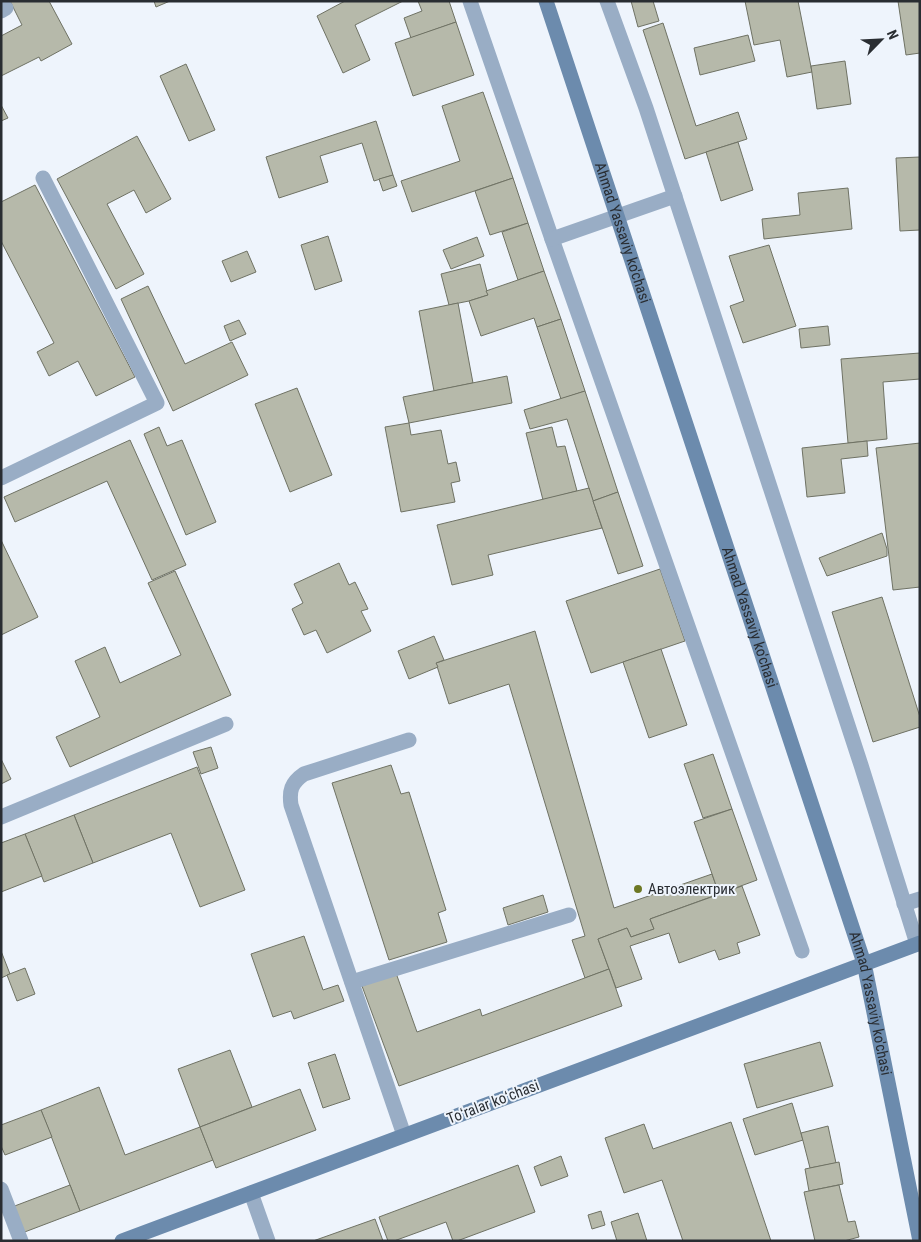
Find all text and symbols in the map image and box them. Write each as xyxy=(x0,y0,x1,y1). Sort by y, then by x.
north arrow xyxy=(856,15,906,65)
text: N xyxy=(884,28,902,42)
street label: Ahmad Yassaviy ko'chasi xyxy=(591,160,654,305)
street label: Ahmad Yassaviy ko'chasi xyxy=(718,544,781,690)
place label: Автоэлектрик xyxy=(648,880,735,898)
marker: Автоэлектрик xyxy=(632,883,644,895)
street label: Ahmad Yassaviy ko'chasi xyxy=(845,929,895,1077)
street label: Toʻralar koʻchasi xyxy=(444,1076,542,1128)

